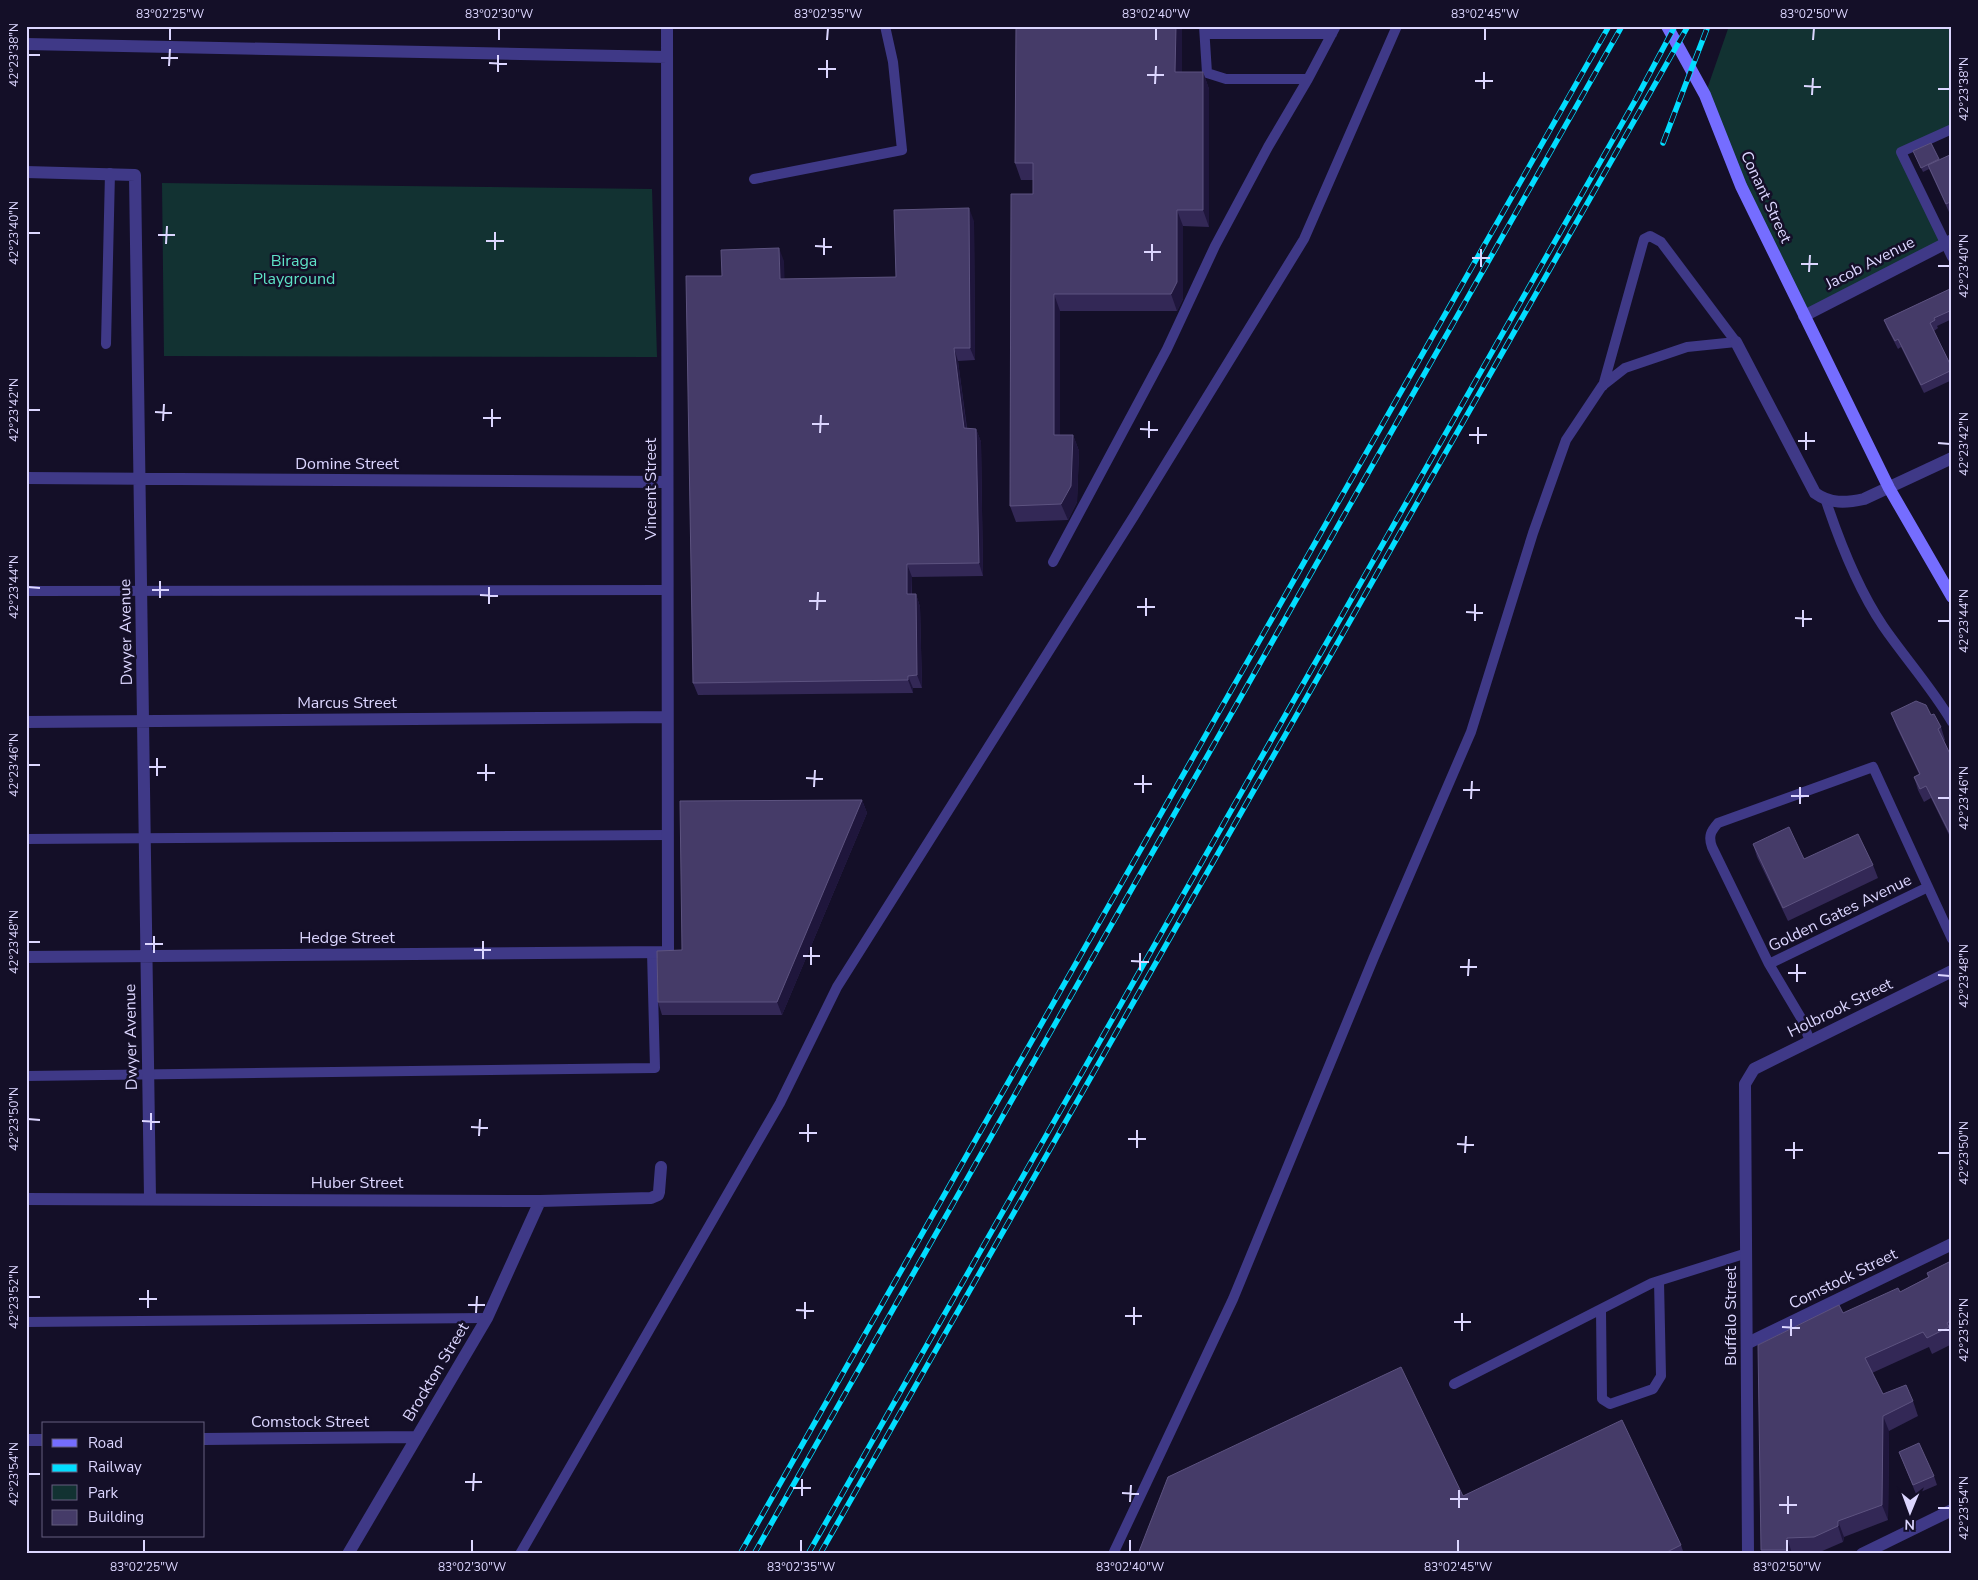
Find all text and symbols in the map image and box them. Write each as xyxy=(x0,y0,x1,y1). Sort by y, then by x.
text: 83°02'25"W xyxy=(136,6,204,22)
text: 83°02'30"W xyxy=(465,6,533,22)
text: 83°02'35"W xyxy=(794,6,862,22)
text: 83°02'40"W xyxy=(1122,6,1190,22)
text: 83°02'45"W xyxy=(1451,6,1519,22)
text: 83°02'50"W xyxy=(1780,6,1848,22)
text: 42°23'38"N xyxy=(6,23,22,87)
text: 42°23'38"N xyxy=(1956,57,1972,121)
street label: Conant Street xyxy=(1735,147,1797,247)
text: 42°23'40"N xyxy=(6,201,22,265)
street label: Jacob Avenue xyxy=(1821,231,1919,295)
text: 42°23'40"N xyxy=(1956,234,1972,298)
park label: Biraga Playground xyxy=(253,250,335,290)
text: 42°23'42"N xyxy=(6,378,22,442)
text: 42°23'42"N xyxy=(1956,412,1972,476)
street label: Vincent Street xyxy=(640,438,662,541)
street label: Domine Street xyxy=(295,453,399,475)
text: 42°23'44"N xyxy=(6,555,22,619)
street label: Dwyer Avenue xyxy=(114,579,138,685)
text: 42°23'44"N xyxy=(1956,589,1972,653)
street label: Marcus Street xyxy=(297,692,397,714)
text: 42°23'46"N xyxy=(6,733,22,797)
text: 42°23'46"N xyxy=(1956,766,1972,830)
street label: Golden Gates Avenue xyxy=(1765,869,1915,957)
text: 42°23'48"N xyxy=(6,910,22,974)
street label: Hedge Street xyxy=(299,927,395,949)
text: 42°23'48"N xyxy=(1956,944,1972,1008)
street label: Holbrook Street xyxy=(1784,973,1897,1043)
street label: Dwyer Avenue xyxy=(119,984,143,1090)
text: 42°23'50"N xyxy=(6,1087,22,1151)
text: 42°23'50"N xyxy=(1956,1121,1972,1185)
street label: Huber Street xyxy=(311,1172,404,1194)
street label: Comstock Street xyxy=(1785,1243,1901,1315)
text: 42°23'52"N xyxy=(6,1265,22,1329)
street label: Buffalo Street xyxy=(1720,1266,1742,1366)
text: 42°23'52"N xyxy=(1956,1298,1972,1362)
street label: Brockton Street xyxy=(398,1318,474,1426)
street label: Comstock Street xyxy=(251,1411,369,1433)
legend xyxy=(42,1422,205,1538)
text: Road xyxy=(88,1433,123,1453)
text: 42°23'54"N xyxy=(6,1442,22,1506)
text: Railway xyxy=(88,1457,142,1477)
text: 42°23'54"N xyxy=(1956,1476,1972,1540)
text: Park xyxy=(88,1483,118,1503)
north arrow xyxy=(1886,1488,1936,1538)
text: Building xyxy=(88,1507,144,1527)
text: N xyxy=(1904,1515,1915,1534)
text: 83°02'25"W xyxy=(110,1559,178,1575)
text: 83°02'30"W xyxy=(438,1559,506,1575)
text: 83°02'35"W xyxy=(767,1559,835,1575)
text: 83°02'40"W xyxy=(1096,1559,1164,1575)
text: 83°02'45"W xyxy=(1424,1559,1492,1575)
text: 83°02'50"W xyxy=(1753,1559,1821,1575)

